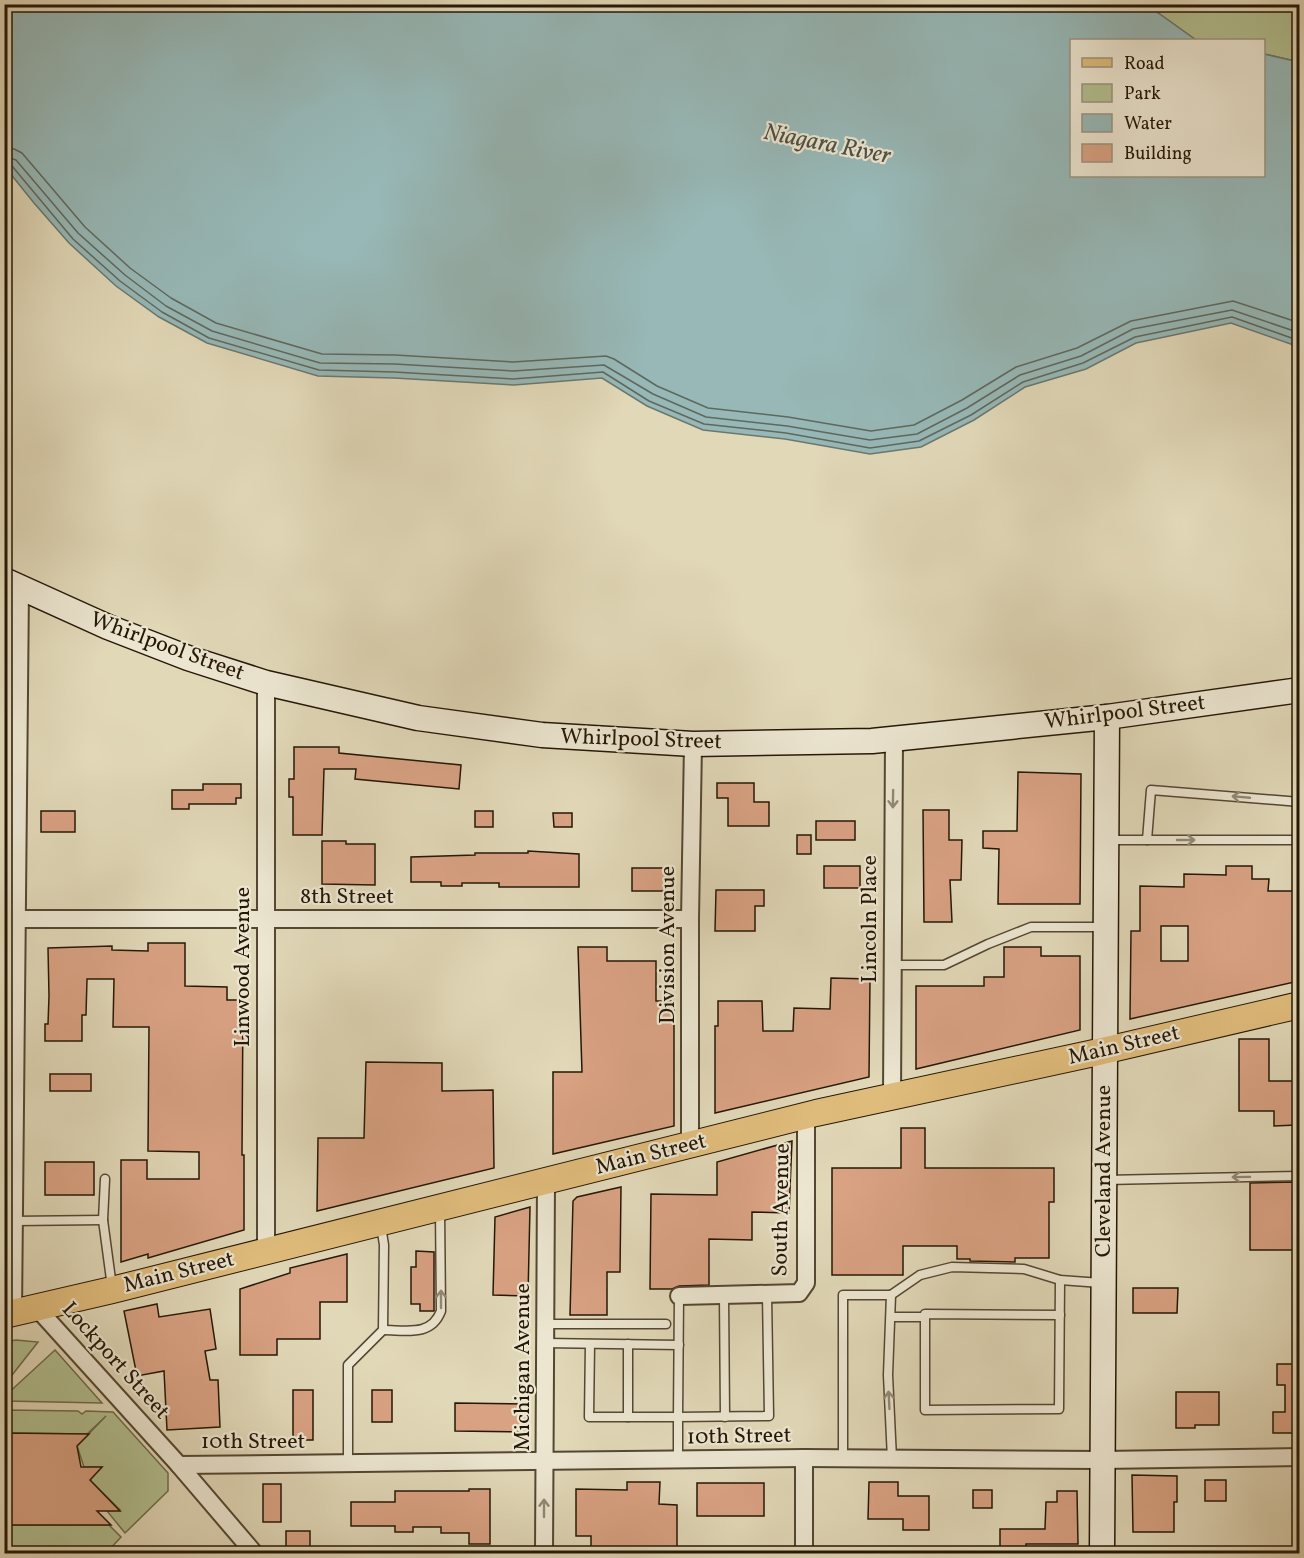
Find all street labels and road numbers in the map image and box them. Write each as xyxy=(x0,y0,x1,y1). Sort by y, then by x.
street label: Whirlpool Street xyxy=(86,605,249,689)
street label: Whirlpool Street xyxy=(1043,688,1207,738)
street label: Whirlpool Street xyxy=(560,722,723,758)
street label: Lincoln Place xyxy=(855,855,886,983)
street label: Division Avenue xyxy=(653,866,684,1024)
street label: 8th Street xyxy=(300,882,394,913)
street label: Linwood Avenue xyxy=(228,887,259,1047)
street label: Main Street xyxy=(1065,1018,1183,1074)
street label: Cleveland Avenue xyxy=(1089,1085,1120,1257)
street label: Main Street xyxy=(592,1126,710,1184)
street label: South Avenue xyxy=(765,1143,799,1277)
street label: Main Street xyxy=(120,1244,238,1302)
street label: Michigan Avenue xyxy=(508,1283,539,1451)
street label: Lockport Street xyxy=(54,1295,176,1427)
street label: 10th Street xyxy=(686,1421,792,1453)
street label: 10th Street xyxy=(201,1427,306,1458)

